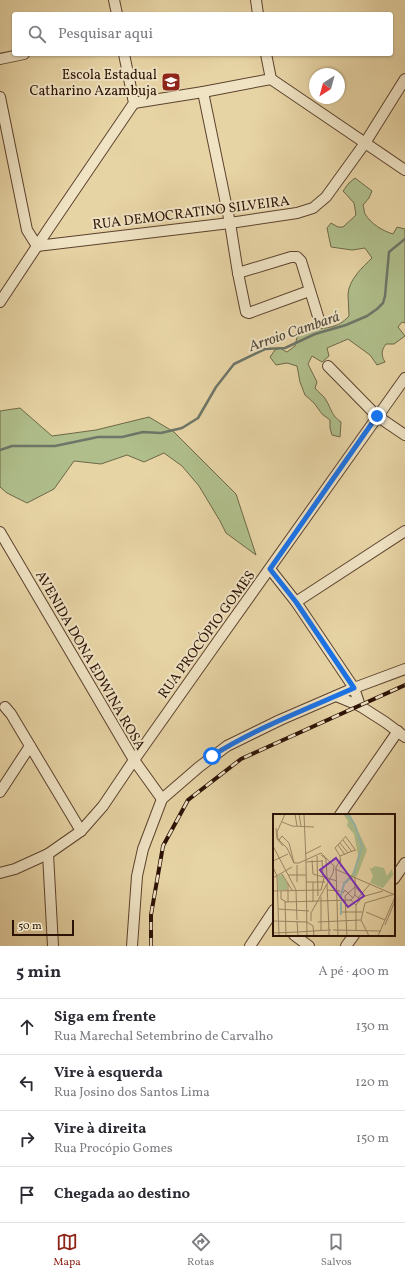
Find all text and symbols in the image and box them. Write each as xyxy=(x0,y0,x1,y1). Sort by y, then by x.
search box xyxy=(12,12,393,56)
icon: search xyxy=(26,23,48,45)
text: Pesquisar aqui xyxy=(58,24,153,45)
place label: Escola Estadual Catharino Azambuja xyxy=(29,66,157,101)
north arrow xyxy=(309,68,345,104)
school or university icon: Escola Estadual Catharino Azambuja xyxy=(160,71,182,93)
street label: RUA DEMOCRATINO SILVEIRA xyxy=(92,192,291,235)
water label: Arroio Cambará xyxy=(245,307,343,358)
route end xyxy=(368,407,386,425)
street label: RUA PROCÓPIO GOMES xyxy=(153,566,260,703)
street label: AVENIDA DONA EDWINA ROSA xyxy=(30,567,149,754)
route start xyxy=(203,747,221,765)
inset map xyxy=(273,814,395,936)
scale bar xyxy=(12,918,74,937)
text: 50 m xyxy=(18,919,42,934)
text: 5 min xyxy=(16,961,61,984)
text: A pé · 400 m xyxy=(318,963,389,981)
text: Siga em frente xyxy=(54,1007,156,1028)
icon: ahead xyxy=(16,1016,38,1038)
text: 130 m xyxy=(356,1018,389,1036)
text: Rua Marechal Setembrino de Carvalho xyxy=(54,1028,273,1046)
text: Vire à esquerda xyxy=(54,1063,163,1084)
icon: left xyxy=(16,1072,38,1094)
text: 120 m xyxy=(355,1074,389,1092)
text: Rua Josino dos Santos Lima xyxy=(54,1084,210,1102)
text: Vire à direita xyxy=(54,1119,146,1140)
icon: right xyxy=(16,1128,38,1150)
text: 150 m xyxy=(356,1130,389,1148)
text: Rua Procópio Gomes xyxy=(54,1140,172,1158)
icon: arrive xyxy=(16,1184,38,1206)
text: Chegada ao destino xyxy=(54,1184,190,1205)
tab: Mapa xyxy=(53,1231,81,1270)
tab: Rotas xyxy=(187,1231,214,1270)
tab: Salvos xyxy=(321,1231,352,1270)

